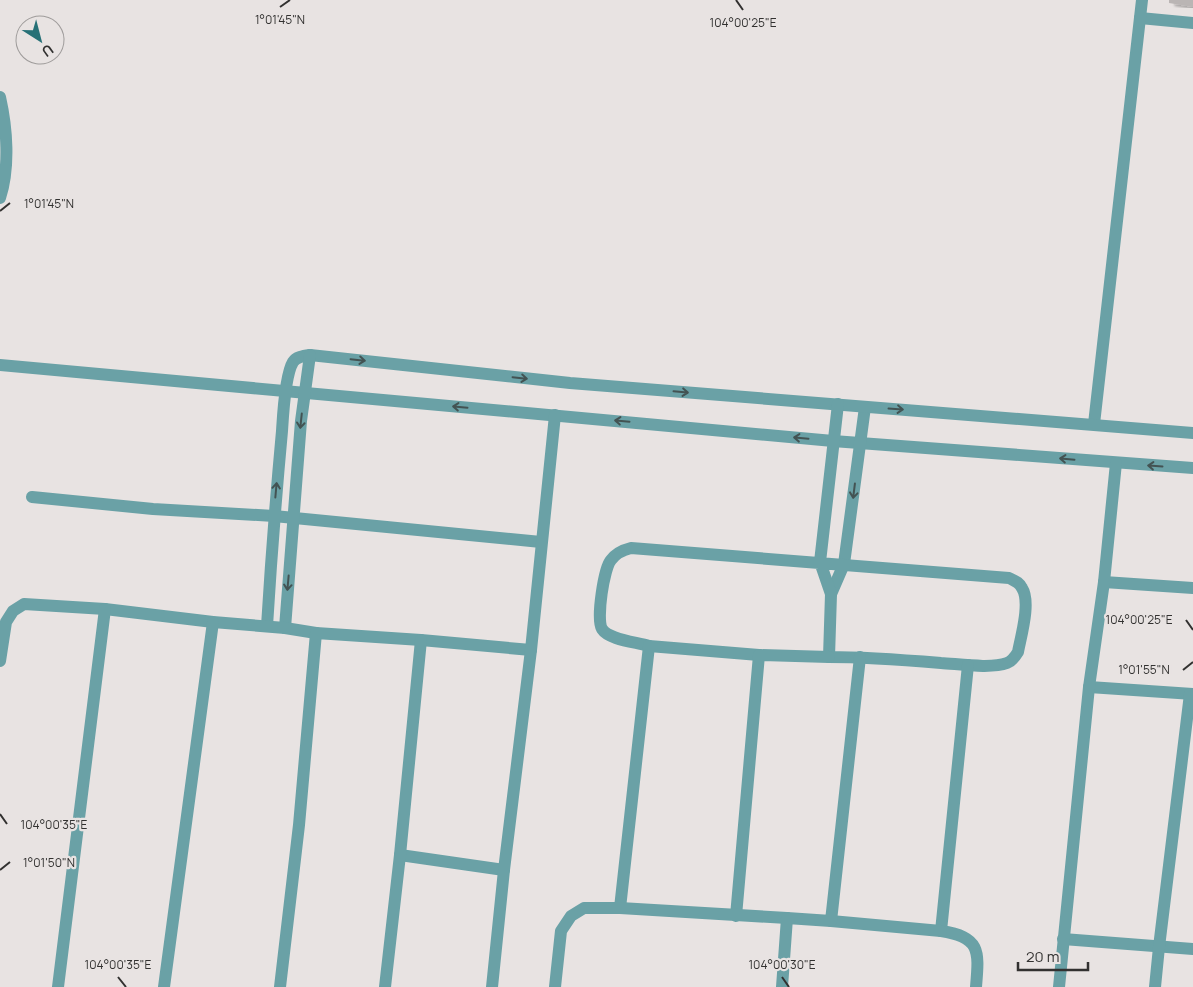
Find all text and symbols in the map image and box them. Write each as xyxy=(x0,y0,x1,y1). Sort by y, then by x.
text: 1°01'45"N xyxy=(255,11,305,28)
text: 104°00'25"E xyxy=(710,14,777,31)
north arrow xyxy=(15,15,65,65)
text: U xyxy=(38,40,58,62)
text: 1°01'45"N xyxy=(24,195,74,212)
one-way arrow xyxy=(350,355,366,365)
one-way arrow xyxy=(511,373,527,383)
one-way arrow xyxy=(673,387,689,397)
one-way arrow xyxy=(452,402,468,412)
one-way arrow xyxy=(887,405,903,414)
one-way arrow xyxy=(296,412,306,428)
one-way arrow xyxy=(614,416,630,426)
one-way arrow xyxy=(793,433,809,442)
one-way arrow xyxy=(1060,454,1076,464)
one-way arrow xyxy=(1147,461,1163,470)
one-way arrow xyxy=(271,482,281,498)
one-way arrow xyxy=(849,482,859,498)
one-way arrow xyxy=(283,574,293,590)
text: 104°00'25"E xyxy=(1106,611,1173,628)
text: 1°01'55"N xyxy=(1118,661,1170,678)
text: 104°00'35"E xyxy=(21,816,88,833)
text: 1°01'50"N xyxy=(23,854,75,871)
scale bar xyxy=(1018,940,1088,972)
text: 20 m xyxy=(1026,946,1059,967)
text: 104°00'35"E xyxy=(85,956,152,973)
text: 104°00'30"E xyxy=(748,956,816,973)

